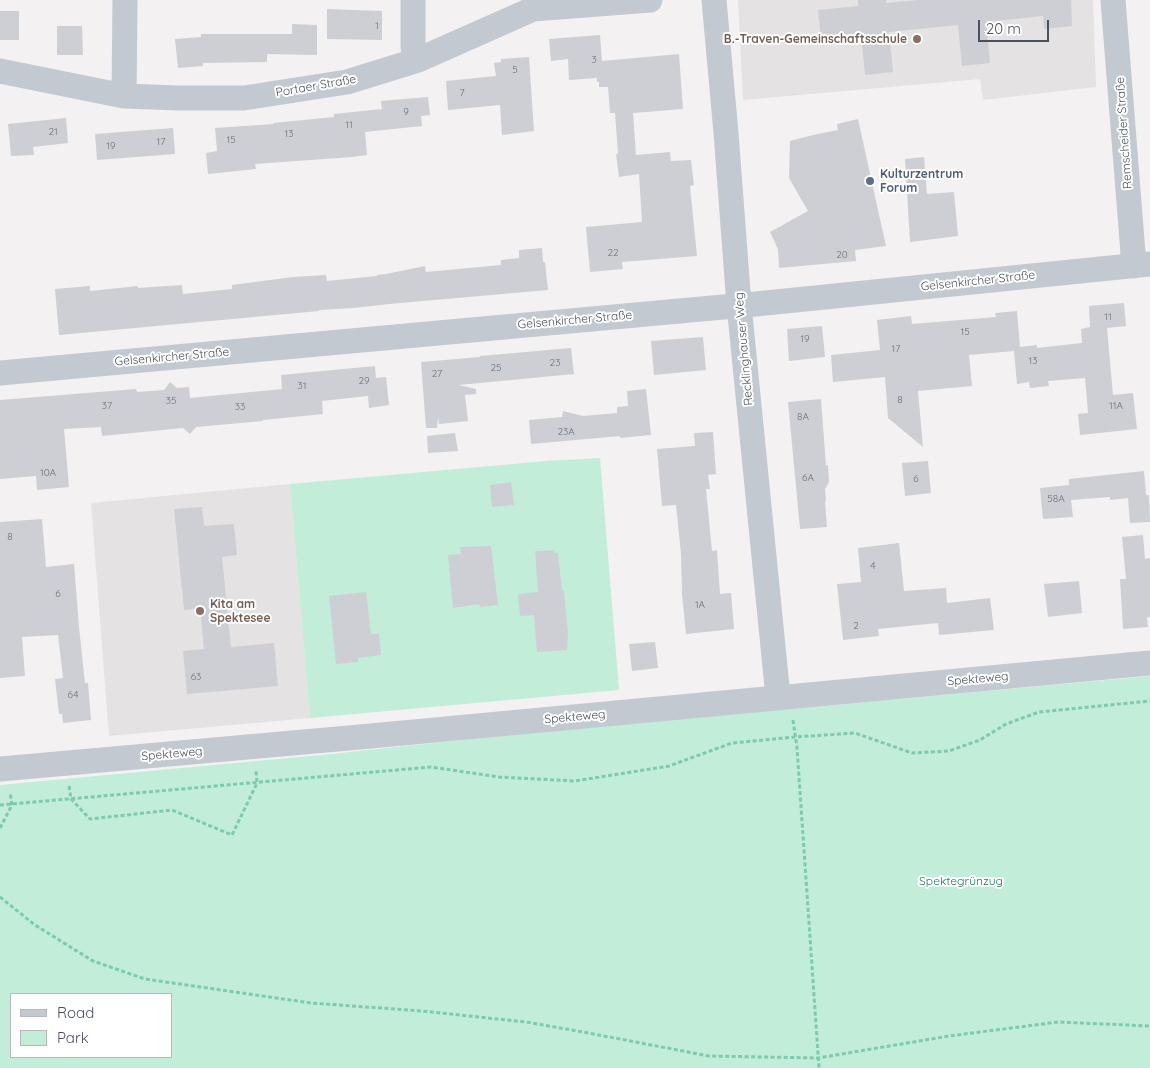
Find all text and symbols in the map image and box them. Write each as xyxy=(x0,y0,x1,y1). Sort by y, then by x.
scale bar xyxy=(980,10,1051,42)
text: 20 m xyxy=(986,19,1021,38)
house number: 1 xyxy=(375,20,379,32)
place label: B.-Traven-Gemeinschaftsschule xyxy=(724,32,907,46)
marker: B.-Traven-Gemeinschaftsschule xyxy=(911,33,923,45)
house number: 3 xyxy=(591,54,597,66)
house number: 5 xyxy=(512,64,518,76)
street label: Portaer Straße xyxy=(275,72,357,100)
street label: Remscheider Straße xyxy=(1113,76,1135,190)
house number: 7 xyxy=(459,87,465,99)
house number: 9 xyxy=(403,106,409,118)
house number: 11 xyxy=(345,119,353,131)
house number: 21 xyxy=(48,126,58,138)
house number: 13 xyxy=(285,128,293,140)
house number: 15 xyxy=(226,134,236,146)
house number: 17 xyxy=(157,136,165,148)
house number: 19 xyxy=(106,140,116,152)
place label: Kulturzentrum Forum xyxy=(880,167,963,195)
marker: Kulturzentrum Forum xyxy=(864,175,876,187)
house number: 22 xyxy=(607,247,619,259)
house number: 20 xyxy=(836,249,848,261)
street label: Gelsenkircher Straße xyxy=(920,268,1036,294)
street label: Recklinghauser Weg xyxy=(732,292,756,406)
street label: Gelsenkircher Straße xyxy=(517,308,633,332)
house number: 11 xyxy=(1104,311,1112,323)
house number: 15 xyxy=(960,326,970,338)
house number: 19 xyxy=(800,333,810,345)
house number: 17 xyxy=(892,343,900,355)
street label: Gelsenkircher Straße xyxy=(114,345,230,369)
house number: 13 xyxy=(1029,355,1037,367)
house number: 23 xyxy=(550,357,560,369)
house number: 25 xyxy=(491,362,501,374)
house number: 27 xyxy=(432,368,442,380)
house number: 29 xyxy=(358,375,370,387)
house number: 31 xyxy=(298,380,306,392)
house number: 8 xyxy=(897,394,903,406)
house number: 35 xyxy=(166,395,176,407)
house number: 37 xyxy=(102,400,112,412)
house number: 11A xyxy=(1109,400,1123,412)
house number: 33 xyxy=(235,401,245,413)
house number: 8A xyxy=(797,411,809,423)
house number: 23A xyxy=(557,426,575,438)
house number: 10A xyxy=(40,467,56,479)
house number: 6A xyxy=(802,472,814,484)
house number: 6 xyxy=(913,473,919,485)
house number: 58A xyxy=(1047,493,1065,505)
house number: 8 xyxy=(7,531,13,543)
house number: 4 xyxy=(870,560,876,572)
house number: 6 xyxy=(55,588,61,600)
place label: Kita am Spektesee xyxy=(210,597,270,625)
house number: 1A xyxy=(695,599,705,611)
marker: Kita am Spektesee xyxy=(194,605,206,617)
house number: 2 xyxy=(853,620,859,632)
street label: Spekteweg xyxy=(947,669,1009,689)
house number: 63 xyxy=(191,671,201,683)
house number: 64 xyxy=(68,689,78,701)
street label: Spekteweg xyxy=(544,707,606,727)
street label: Spekteweg xyxy=(141,744,203,764)
park label: Spektegrünzug xyxy=(919,874,1003,888)
legend xyxy=(10,993,172,1058)
text: Road xyxy=(57,1003,94,1022)
text: Park xyxy=(57,1028,89,1047)

